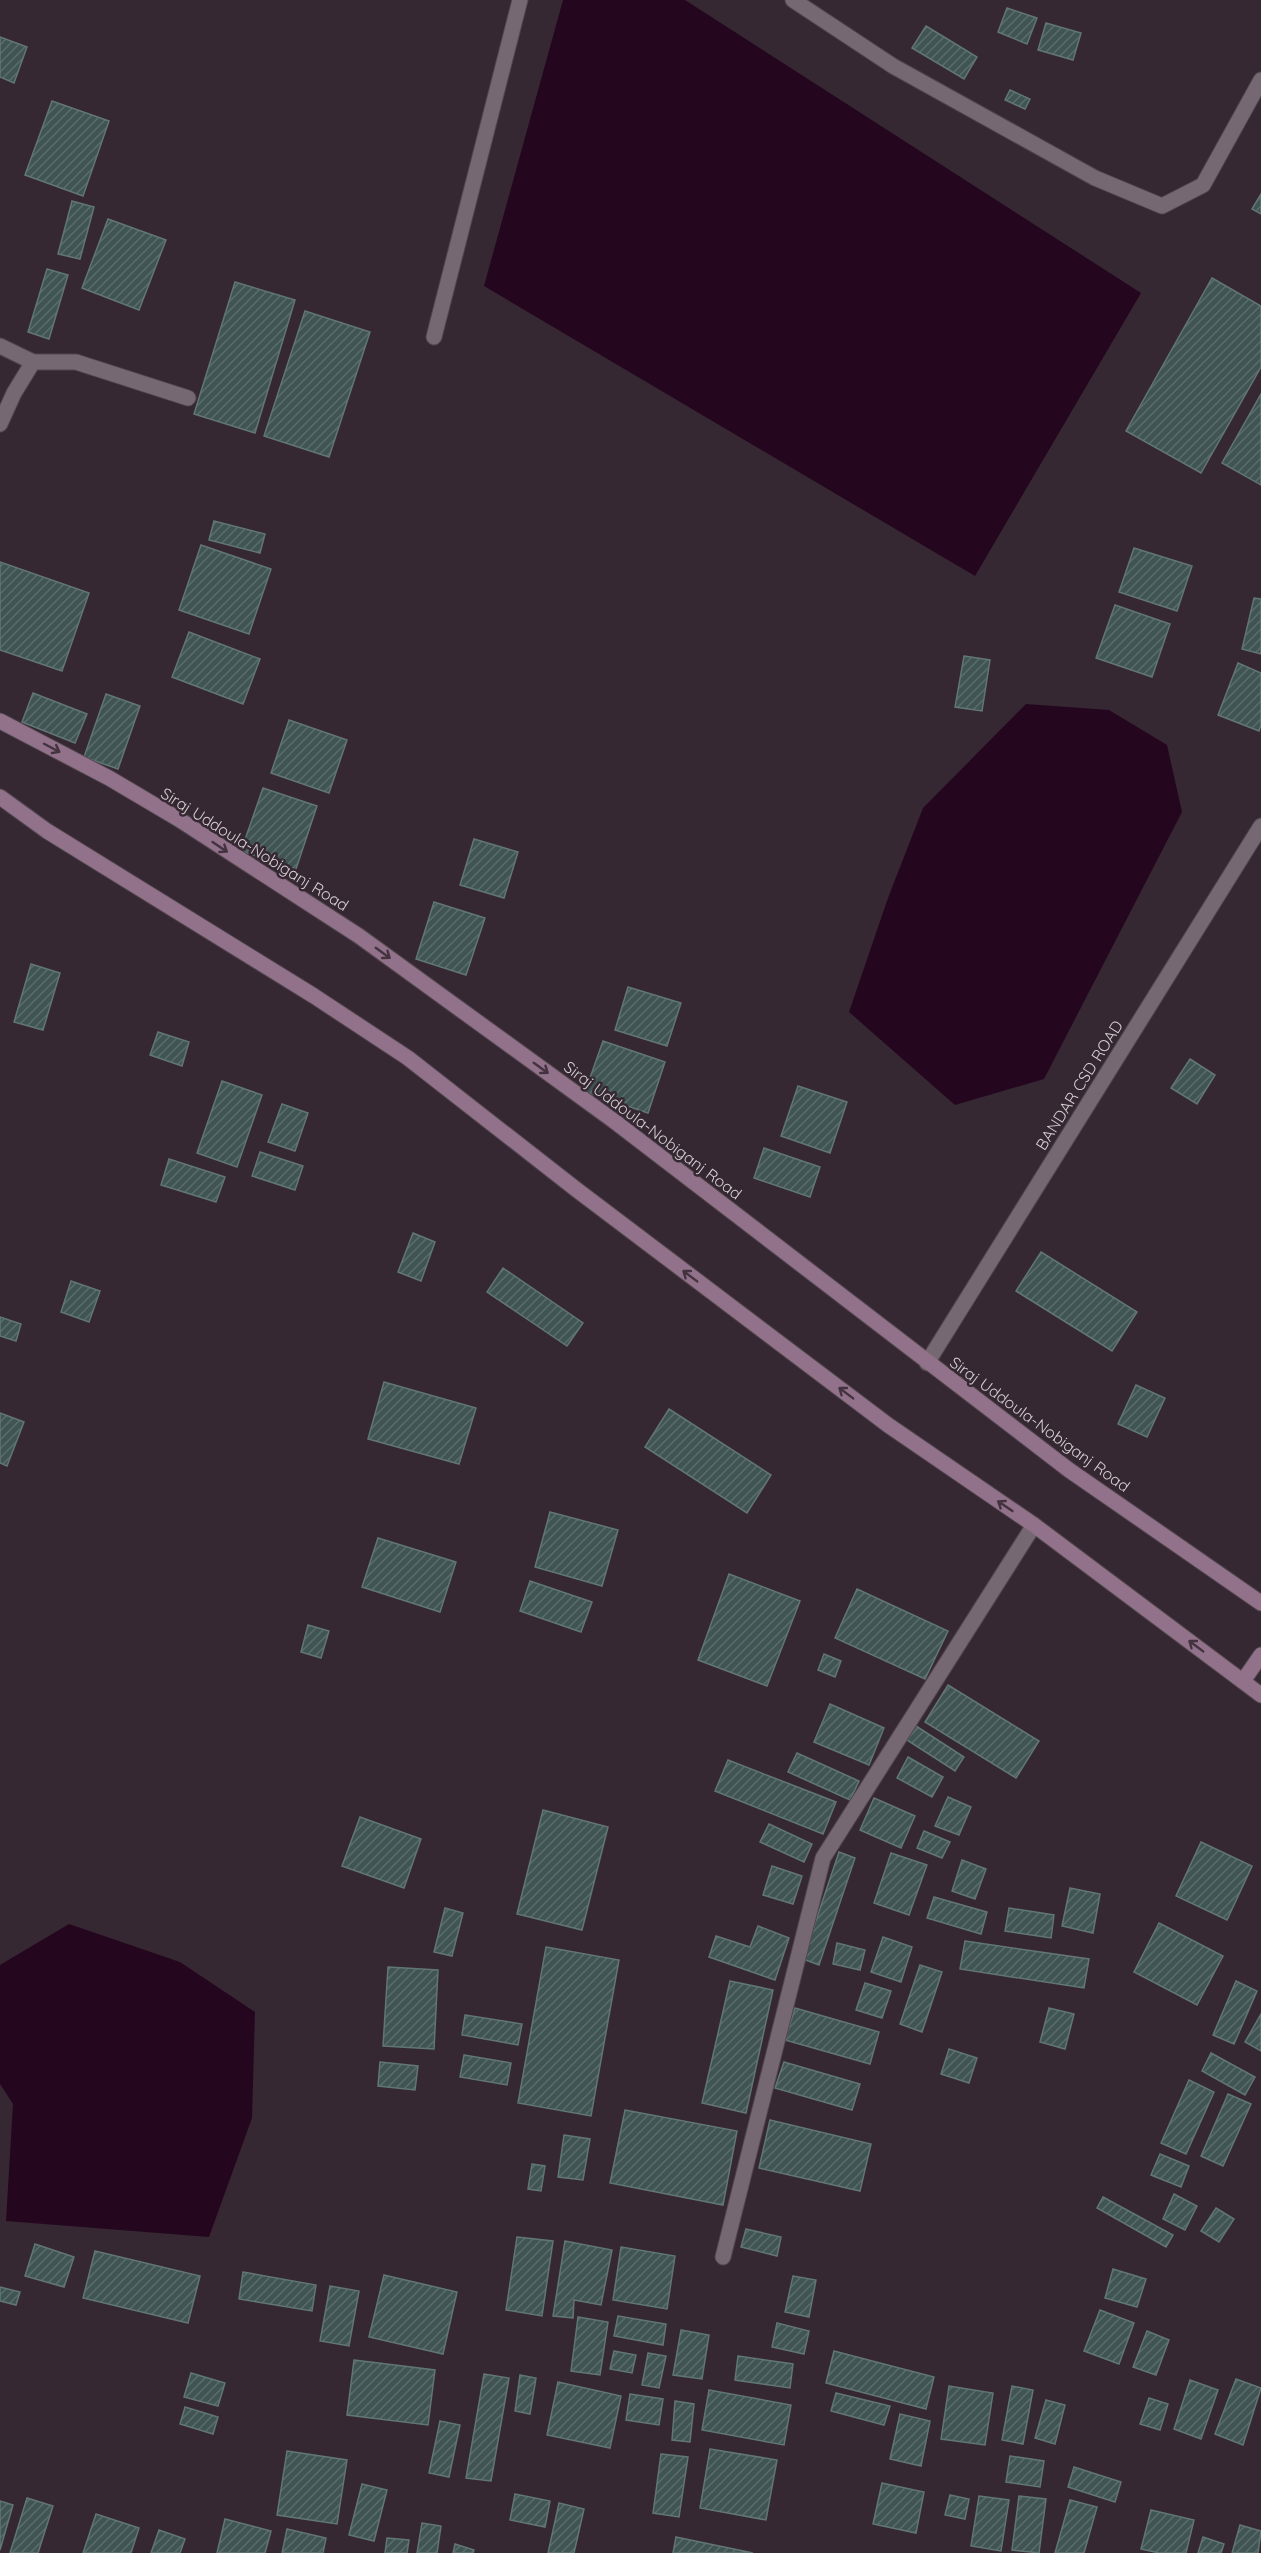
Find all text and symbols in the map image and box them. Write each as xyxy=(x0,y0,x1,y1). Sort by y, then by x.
one-way arrow xyxy=(43,742,60,754)
street label: Siraj Uddoula-Nobiganj Road xyxy=(157,783,353,915)
one-way arrow xyxy=(211,841,227,853)
one-way arrow xyxy=(375,947,391,960)
street label: BANDAR CSD ROAD xyxy=(1031,1016,1127,1154)
street label: Siraj Uddoula-Nobiganj Road xyxy=(560,1057,746,1203)
one-way arrow xyxy=(532,1062,548,1074)
one-way arrow xyxy=(683,1270,699,1282)
street label: Siraj Uddoula-Nobiganj Road xyxy=(946,1352,1134,1496)
one-way arrow xyxy=(838,1387,854,1400)
one-way arrow xyxy=(998,1500,1014,1512)
one-way arrow xyxy=(1189,1640,1205,1652)

